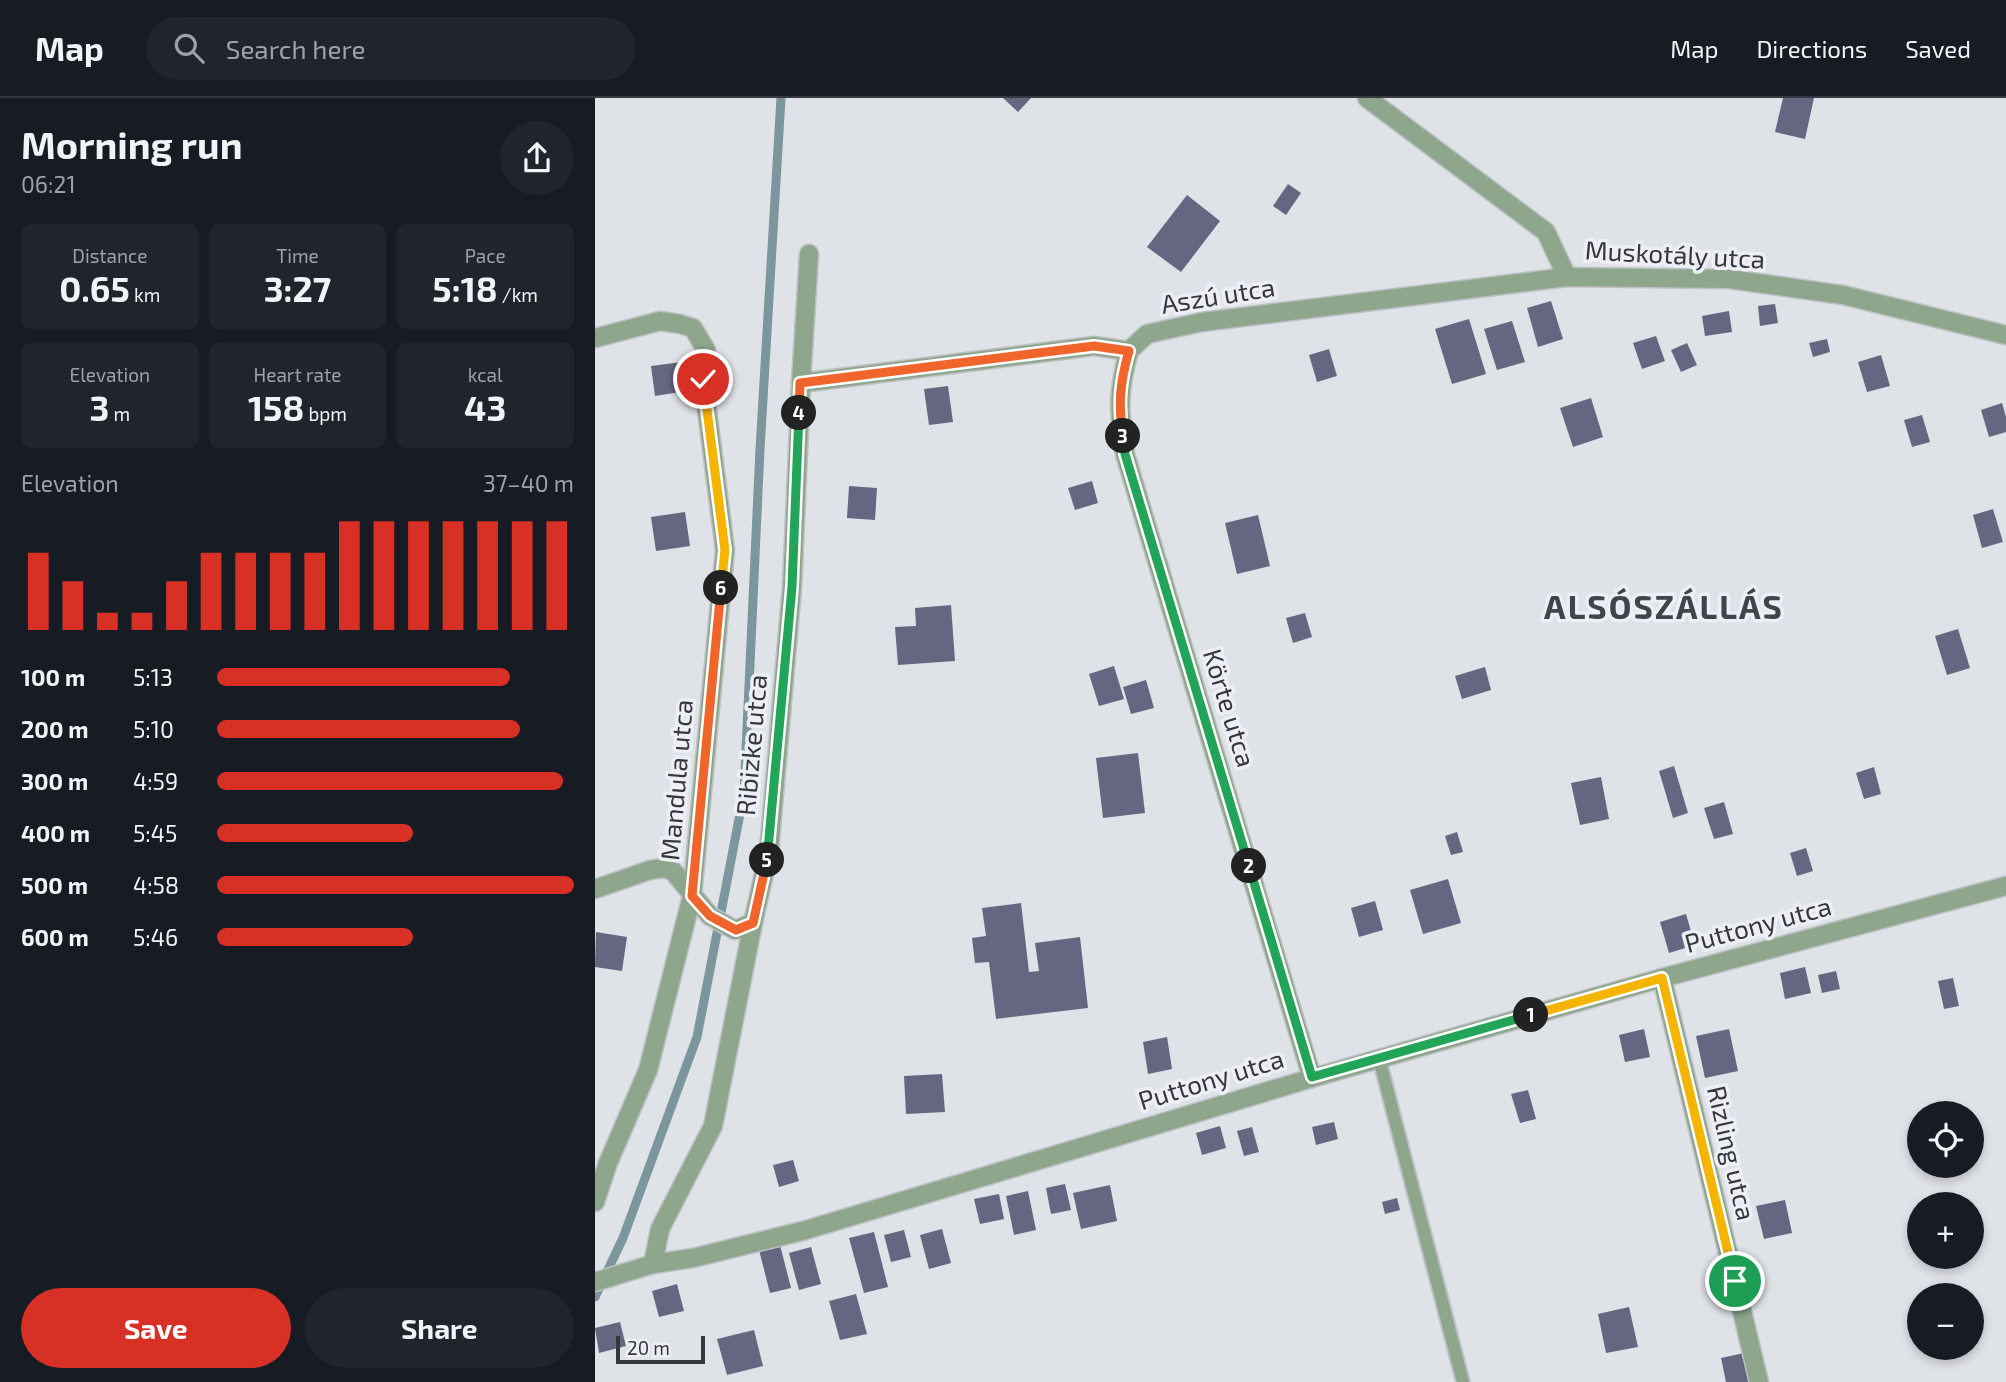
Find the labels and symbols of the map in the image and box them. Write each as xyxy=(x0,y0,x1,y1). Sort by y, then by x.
street label: Muskotály utca xyxy=(1584,233,1766,274)
street label: Aszú utca xyxy=(1159,270,1277,319)
pin xyxy=(673,349,733,409)
pin: 4 xyxy=(781,396,817,430)
pin: 3 xyxy=(1105,418,1141,454)
pin: 6 xyxy=(703,570,739,606)
district label: ALSÓSZÁLLÁS xyxy=(1544,586,1784,626)
street label: Körte utca xyxy=(1198,645,1263,770)
street label: Ribizke utca xyxy=(729,673,772,817)
street label: Mandula utca xyxy=(653,698,698,862)
pin: 5 xyxy=(749,842,785,878)
pin: 2 xyxy=(1231,848,1267,884)
street label: Puttony utca xyxy=(1681,889,1834,958)
pin: 1 xyxy=(1513,998,1549,1032)
street label: Puttony utca xyxy=(1134,1042,1287,1115)
street label: Rizling utca xyxy=(1702,1082,1763,1223)
pin xyxy=(1705,1251,1765,1311)
scale bar xyxy=(616,1333,705,1365)

